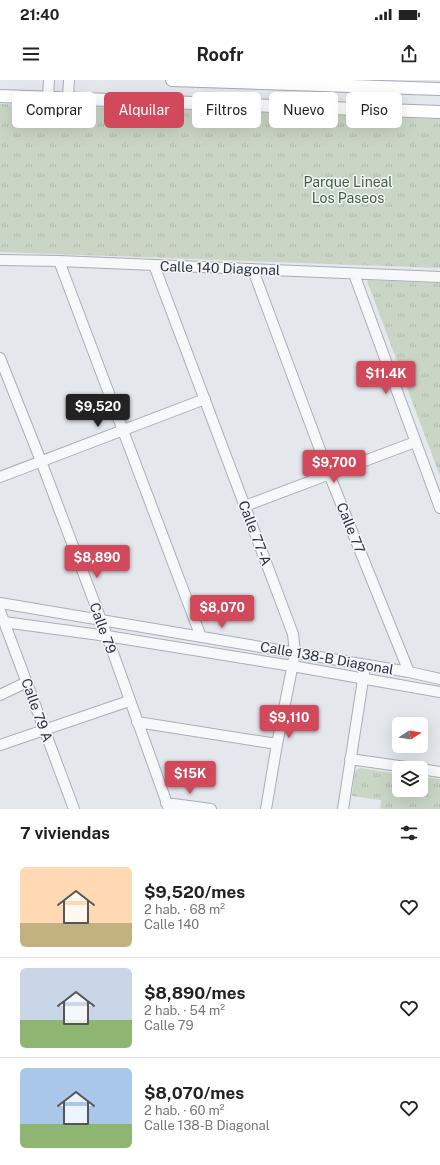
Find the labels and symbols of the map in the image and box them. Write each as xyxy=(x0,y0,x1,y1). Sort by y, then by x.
park label: Parque Lineal Los Paseos xyxy=(303,174,393,206)
street label: Calle 140 Diagonal xyxy=(160,258,280,278)
pin: $11.4K xyxy=(353,361,419,395)
pin: $9,520 xyxy=(65,394,131,428)
pin: $9,700 xyxy=(301,450,367,484)
street label: Calle 77-A xyxy=(235,498,275,568)
street label: Calle 77 xyxy=(334,500,368,556)
pin: $8,890 xyxy=(64,545,130,579)
pin: $8,070 xyxy=(189,595,255,629)
street label: Calle 79 xyxy=(86,600,120,656)
street label: Calle 138-B Diagonal xyxy=(259,638,395,678)
street label: Calle 79 A xyxy=(18,676,56,744)
pin: $9,110 xyxy=(256,705,322,739)
north arrow xyxy=(392,717,428,753)
pin: $15K xyxy=(166,761,214,795)

